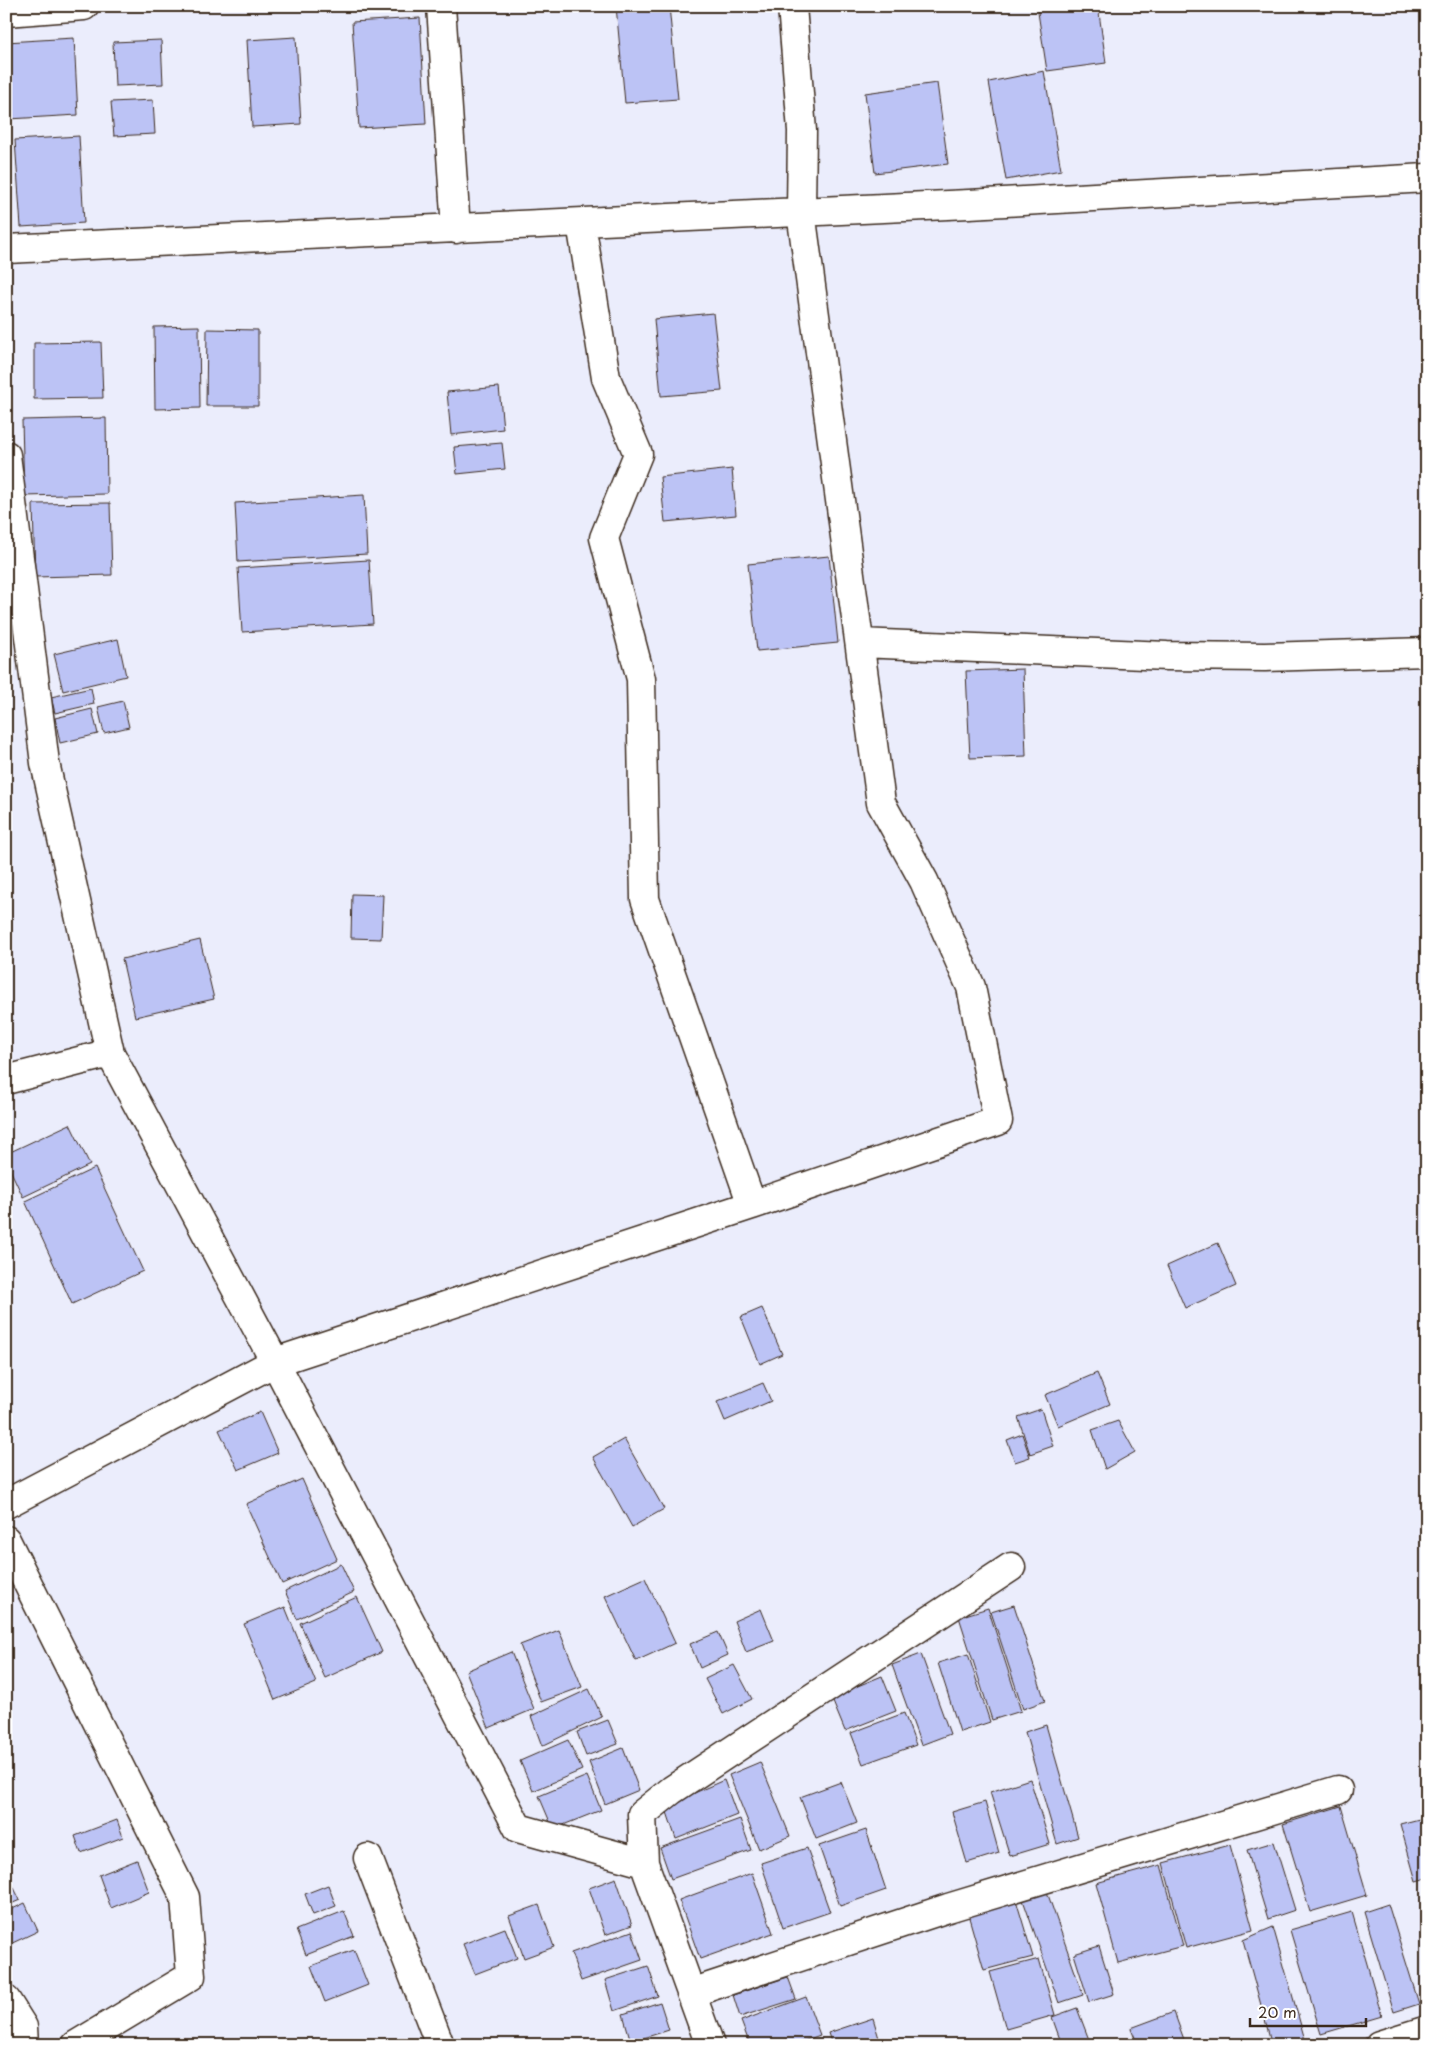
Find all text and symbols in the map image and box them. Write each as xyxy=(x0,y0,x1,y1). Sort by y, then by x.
scale bar xyxy=(1250,1996,1367,2028)
text: 20 m xyxy=(1258,2000,1297,2023)

